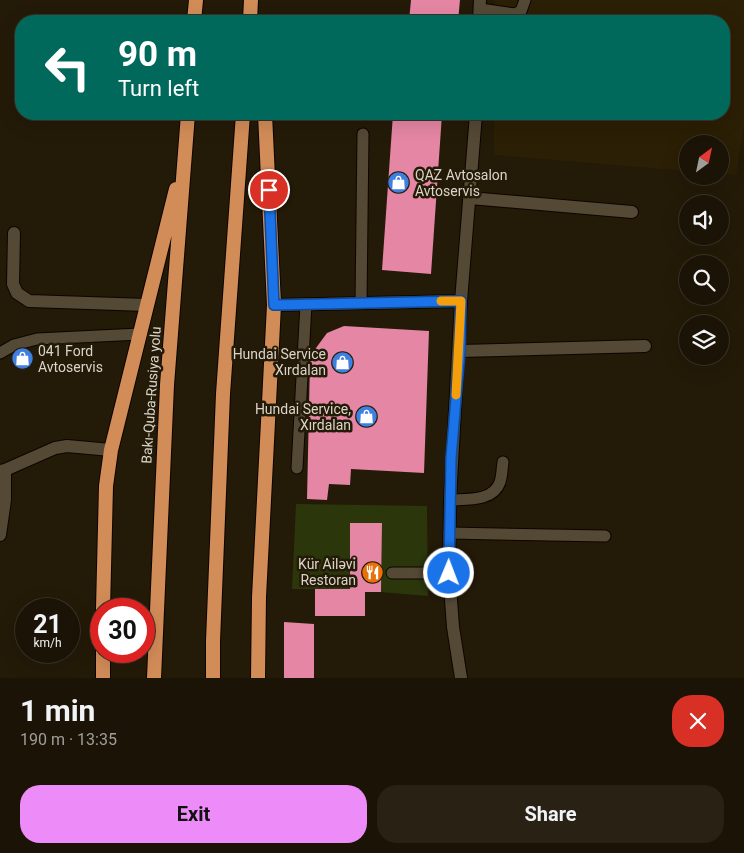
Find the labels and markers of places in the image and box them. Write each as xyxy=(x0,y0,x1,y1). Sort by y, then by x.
place label: QAZ Avtosalon Avtoservis xyxy=(415,167,508,199)
pin xyxy=(248,169,290,211)
shop icon: QAZ Avtosalon Avtoservis xyxy=(387,171,411,195)
place label: 041 Ford Avtoservis xyxy=(38,343,103,375)
place label: Hundai Service Xırdalan xyxy=(233,346,326,378)
shop icon: 041 Ford Avtoservis xyxy=(10,347,34,371)
shop icon: Hundai Service Xırdalan xyxy=(330,350,354,374)
place label: Hundai Service, Xırdalan xyxy=(255,401,351,433)
shop icon: Hundai Service, Xırdalan xyxy=(355,405,379,429)
place label: Kür Ailəvi Restoran xyxy=(298,556,356,588)
restaurant icon: Kür Ailəvi Restoran xyxy=(360,560,384,584)

